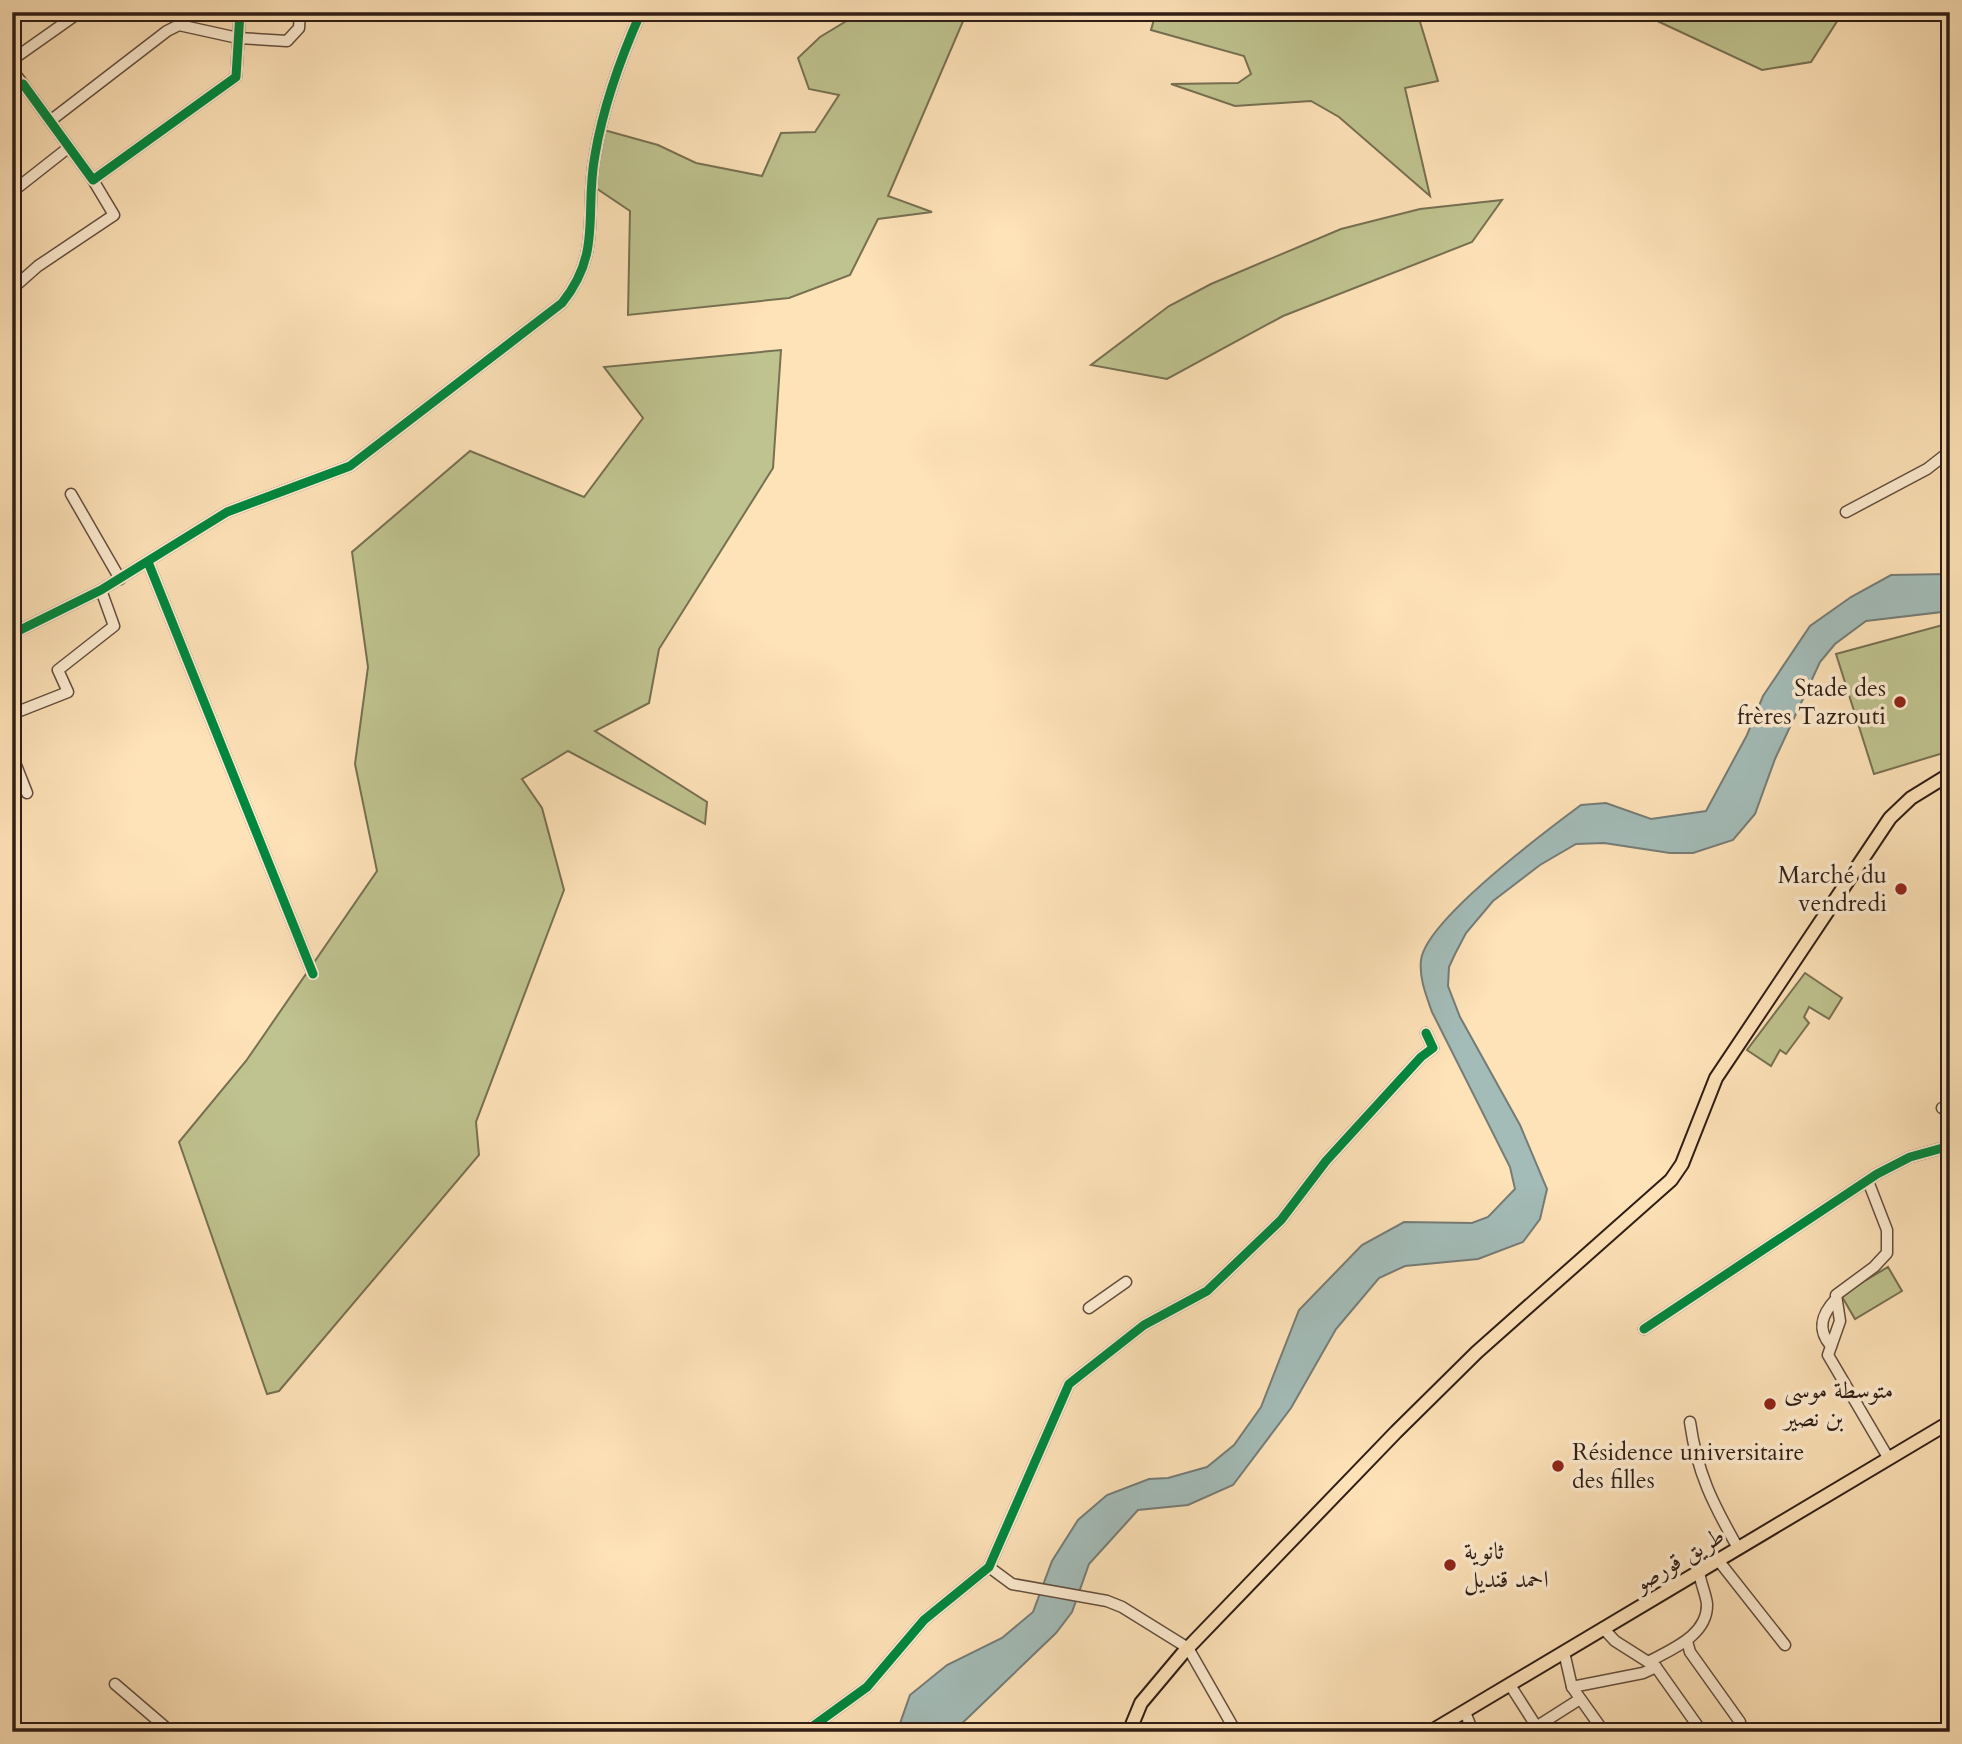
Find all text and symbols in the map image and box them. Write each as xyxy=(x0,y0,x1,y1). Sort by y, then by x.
place label: Stade des frères Tazrouti xyxy=(1737,672,1886,733)
marker: Stade des frères Tazrouti xyxy=(1892,694,1908,710)
place label: Marché du vendredi xyxy=(1778,859,1887,920)
marker: Marché du vendredi xyxy=(1893,881,1909,897)
place label: متوسطة موسى بن نصير xyxy=(1781,1374,1893,1435)
marker: متوسطة موسى بن نصير xyxy=(1762,1396,1778,1412)
place label: Résidence universitaire des filles xyxy=(1572,1436,1804,1497)
marker: Résidence universitaire des filles xyxy=(1550,1458,1566,1474)
street label: طريق قورصو xyxy=(1626,1519,1731,1600)
place label: ثانوية احمد قنديل xyxy=(1464,1535,1549,1596)
marker: ثانوية احمد قنديل xyxy=(1442,1557,1458,1573)

